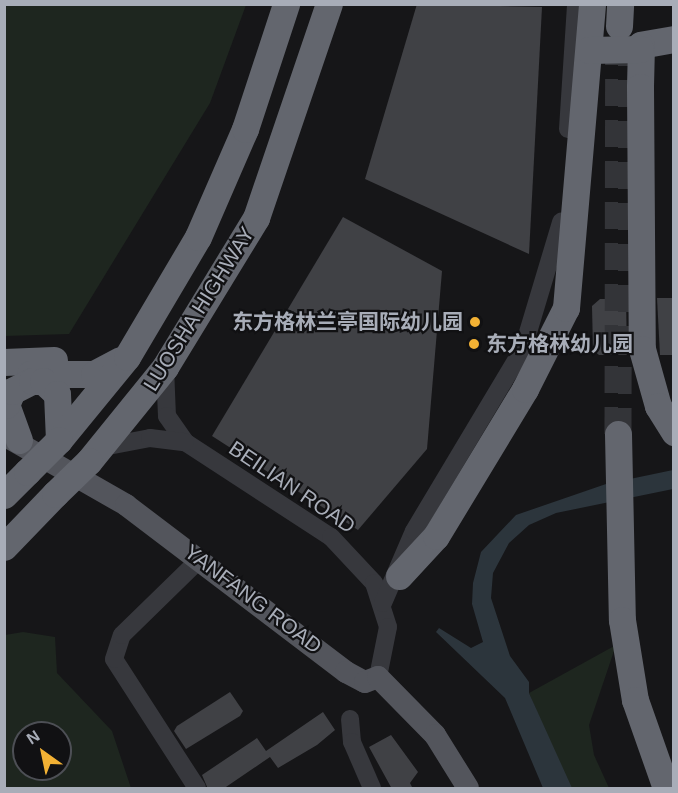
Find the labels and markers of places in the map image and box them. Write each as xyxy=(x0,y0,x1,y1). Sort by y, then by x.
place label: 东方格林兰亭国际幼儿园 xyxy=(232,309,463,335)
marker: 东方格林兰亭国际幼儿园 xyxy=(468,315,482,329)
place label: 东方格林幼儿园 xyxy=(486,331,633,357)
marker: 东方格林幼儿园 xyxy=(467,337,481,351)

